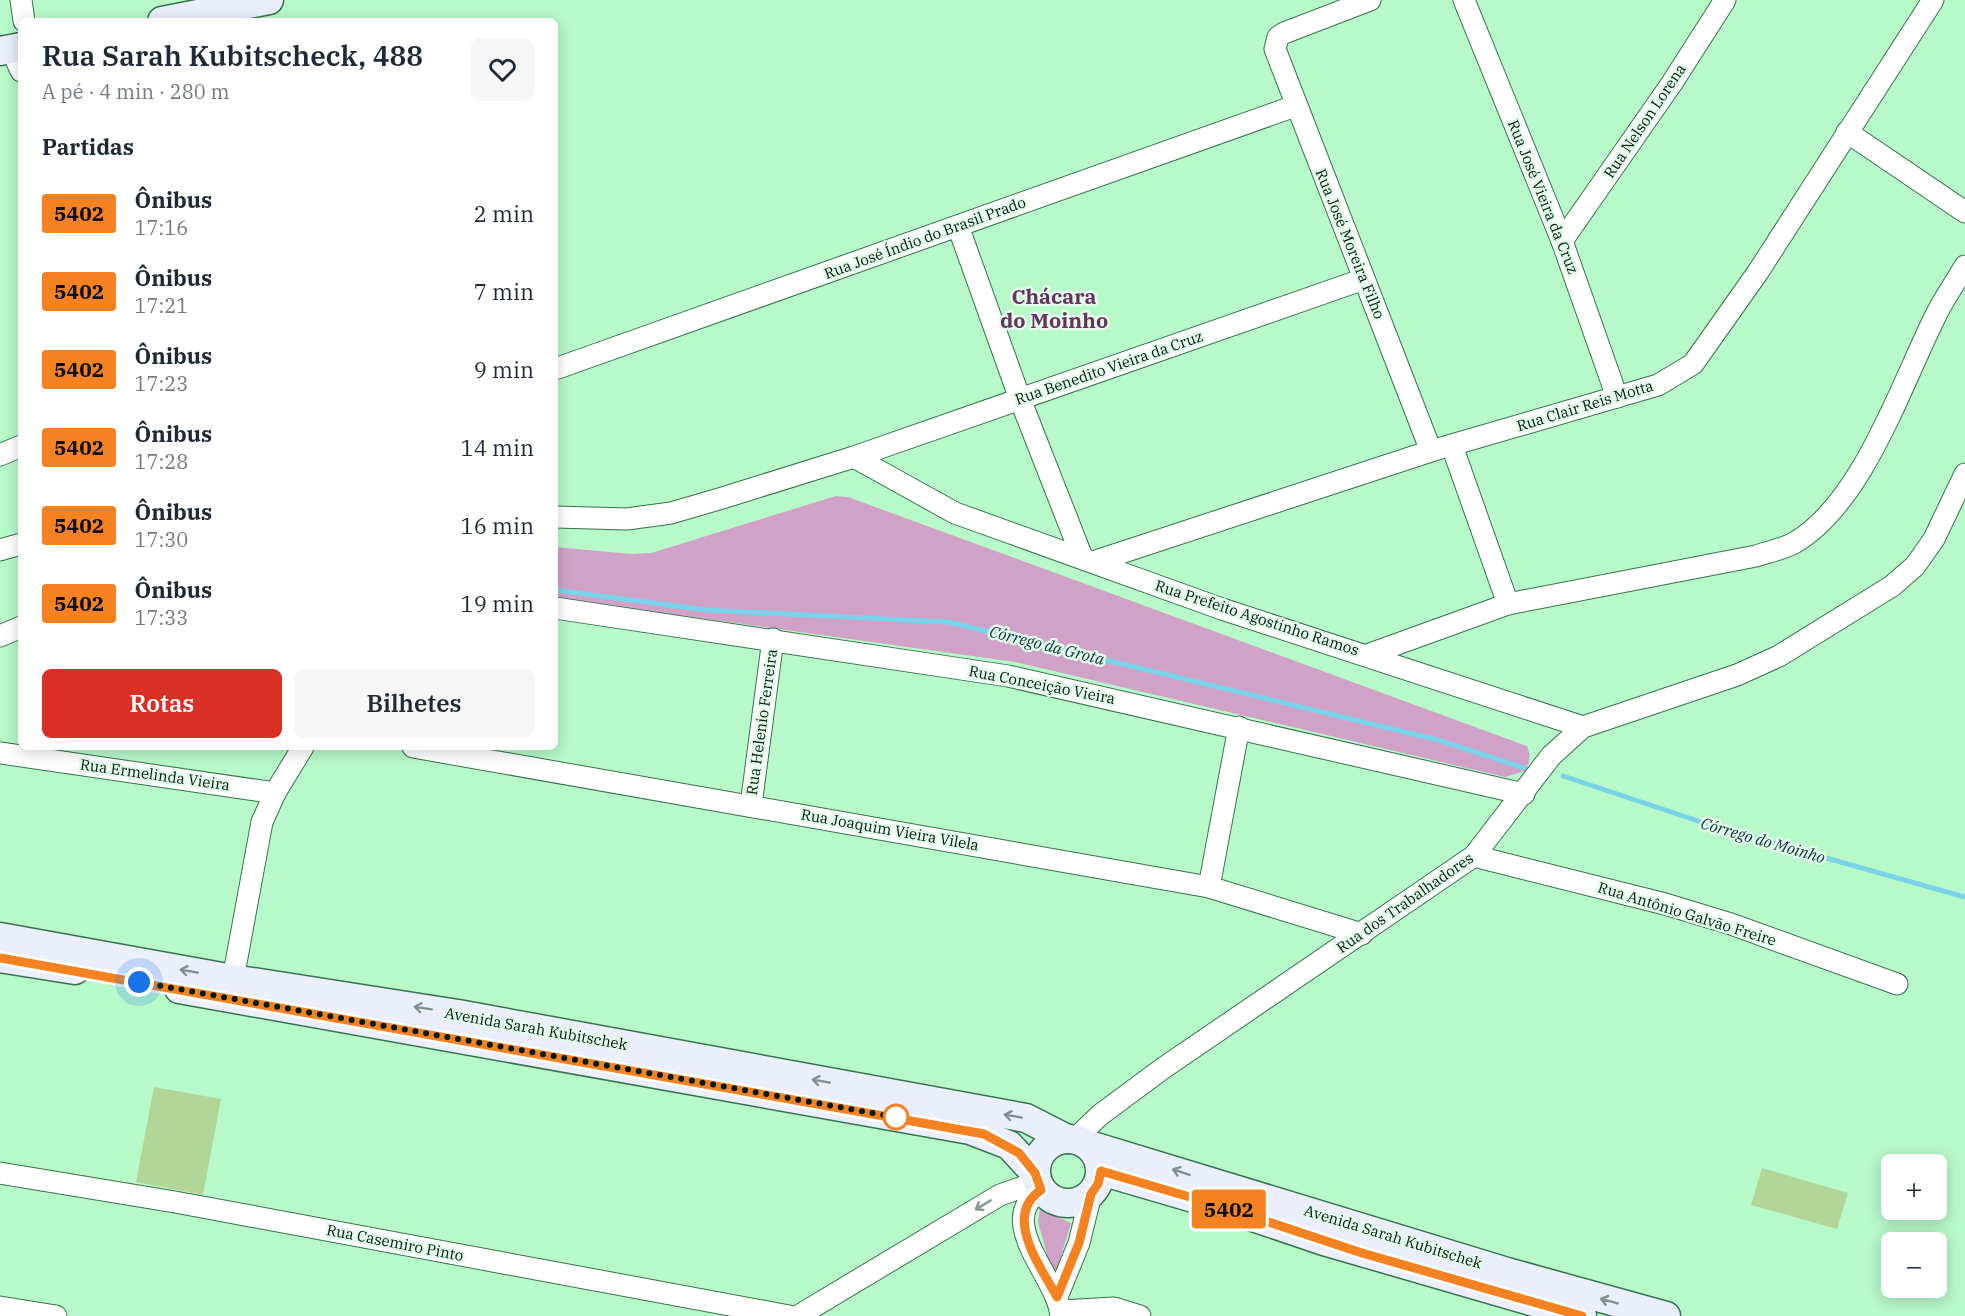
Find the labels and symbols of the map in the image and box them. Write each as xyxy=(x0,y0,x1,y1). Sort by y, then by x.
street label: Rua Nelson Lorena xyxy=(1599,60,1690,181)
street label: Rua José Vieira da Cruz xyxy=(1504,117,1583,277)
street label: Rua José Moreira Filho xyxy=(1312,166,1389,322)
street label: Rua José Índio do Brasil Prado xyxy=(821,192,1028,283)
district label: Chácara do Moinho xyxy=(1000,282,1108,334)
street label: Rua Benedito Vieira da Cruz xyxy=(1012,326,1205,409)
street label: Rua Clair Reis Motta xyxy=(1514,376,1655,435)
street label: Rua Prefeito Agostinho Ramos xyxy=(1153,576,1361,660)
water label: Córrego da Grota xyxy=(988,621,1107,669)
street label: Rua Helenio Ferreira xyxy=(742,648,781,796)
street label: Rua Conceição Vieira xyxy=(967,661,1117,708)
street label: Rua Ermelinda Vieira xyxy=(79,755,231,794)
street label: Rua Joaquim Vieira Vilela xyxy=(800,804,981,855)
water label: Córrego do Moinho xyxy=(1699,813,1827,867)
street label: Rua dos Trabalhadores xyxy=(1333,848,1477,957)
street label: Rua Antônio Galvão Freire xyxy=(1596,877,1779,950)
one-way arrow xyxy=(179,965,199,976)
your location xyxy=(124,967,154,997)
one-way arrow xyxy=(413,1003,433,1014)
street label: Avenida Sarah Kubitschek xyxy=(443,1003,629,1054)
one-way arrow xyxy=(812,1075,832,1086)
unlabelled marker xyxy=(883,1104,909,1130)
one-way arrow xyxy=(1004,1110,1023,1121)
one-way arrow xyxy=(1172,1166,1191,1177)
line badge: 5402 xyxy=(1187,1190,1271,1228)
one-way arrow xyxy=(975,1199,992,1211)
street label: Avenida Sarah Kubitschek xyxy=(1302,1200,1485,1273)
street label: Rua Casemiro Pinto xyxy=(325,1220,465,1265)
one-way arrow xyxy=(1600,1295,1619,1306)

